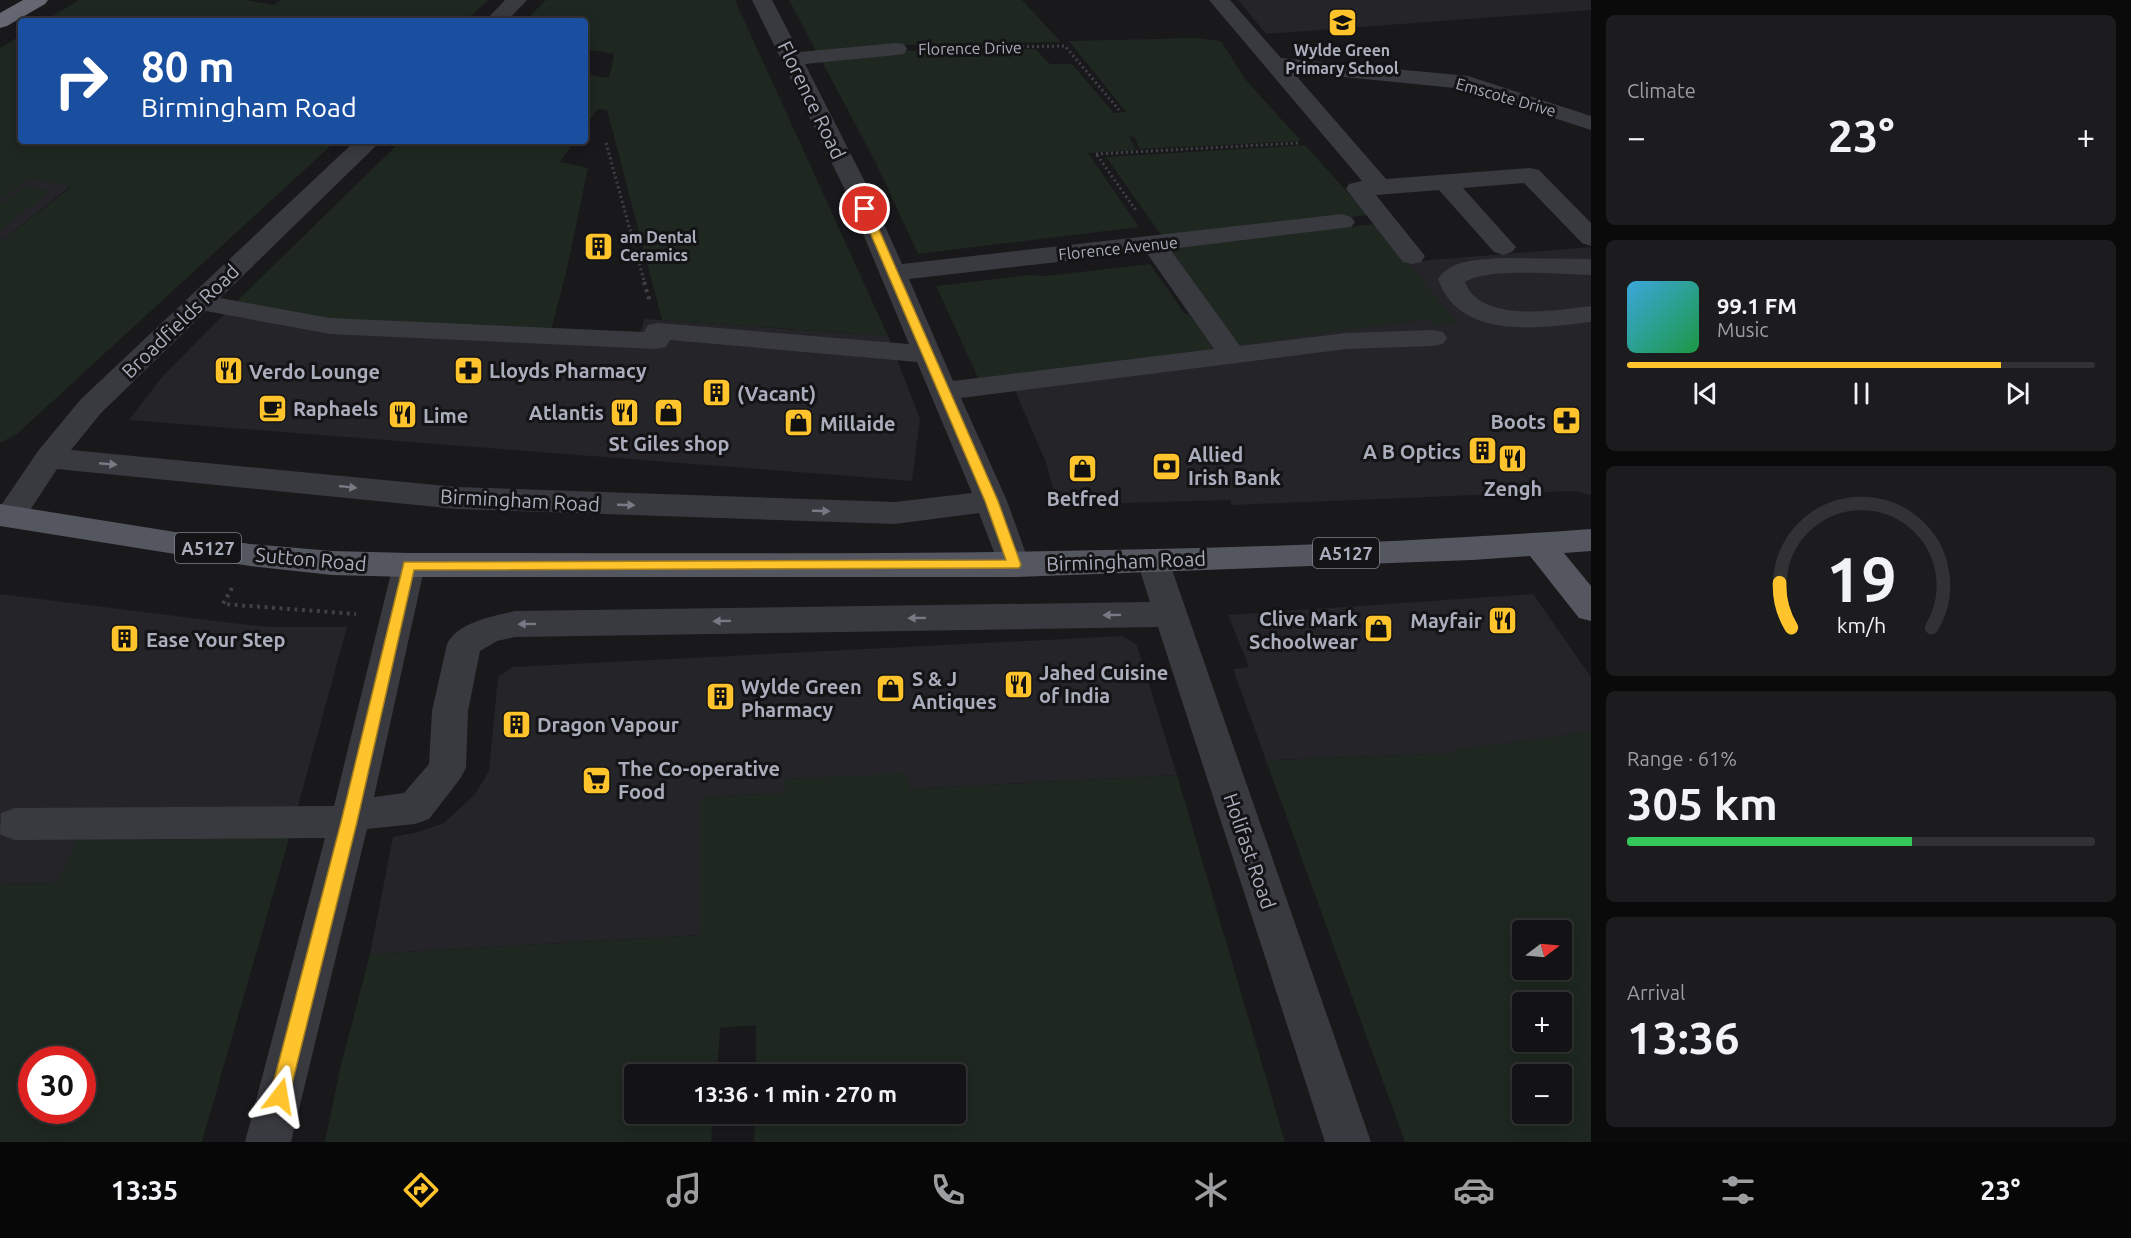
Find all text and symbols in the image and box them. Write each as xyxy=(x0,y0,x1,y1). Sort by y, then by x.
school or university icon: Wylde Green Primary School xyxy=(1326,6,1358,38)
street label: Florence Road xyxy=(774,37,850,163)
street label: Florence Drive xyxy=(918,38,1022,58)
place label: Wylde Green Primary School xyxy=(1285,41,1399,77)
icon: right xyxy=(42,42,120,120)
text: 80 m xyxy=(141,43,235,90)
street label: Emscote Drive xyxy=(1454,74,1558,120)
text: Climate xyxy=(1627,79,1696,102)
text: Birmingham Road xyxy=(141,92,357,122)
text: 23° xyxy=(1828,110,1894,161)
text: − xyxy=(1627,118,1646,155)
text: + xyxy=(2076,118,2095,155)
pin xyxy=(839,183,890,234)
icon: arrive xyxy=(848,192,881,225)
place label: am Dental Ceramics xyxy=(620,228,697,264)
building icon: am Dental Ceramics xyxy=(583,230,615,262)
street label: Florence Avenue xyxy=(1057,233,1179,263)
street label: Broadfields Road xyxy=(117,259,243,383)
text: 99.1 FM xyxy=(1717,293,1797,318)
text: Music xyxy=(1717,318,1769,341)
pharmacy icon: Lloyds Pharmacy xyxy=(452,354,484,386)
restaurant icon: Verdo Lounge xyxy=(212,355,244,387)
place label: Lloyds Pharmacy xyxy=(489,359,647,382)
place label: Verdo Lounge xyxy=(249,360,380,383)
building icon: (Vacant) xyxy=(700,377,732,409)
icon: previous xyxy=(1689,377,1722,410)
icon: pause xyxy=(1845,377,1878,410)
icon: next xyxy=(2001,377,2034,410)
place label: (Vacant) xyxy=(737,382,816,405)
cafe icon: Raphaels xyxy=(256,392,288,424)
restaurant icon: Atlantis xyxy=(609,396,641,428)
place label: Raphaels xyxy=(293,397,378,420)
shop icon: St Giles shop xyxy=(653,397,685,429)
restaurant icon: Lime xyxy=(386,399,418,431)
place label: Atlantis xyxy=(529,401,604,424)
place label: Lime xyxy=(423,404,468,427)
pharmacy icon: Boots xyxy=(1551,405,1583,437)
shop icon: Millaide xyxy=(783,407,815,439)
place label: Boots xyxy=(1491,410,1546,433)
place label: Millaide xyxy=(820,412,896,435)
place label: St Giles shop xyxy=(608,432,730,455)
building icon: A B Optics xyxy=(1466,435,1498,467)
place label: A B Optics xyxy=(1363,440,1461,463)
restaurant icon: Zengh xyxy=(1497,442,1529,474)
place label: Allied Irish Bank xyxy=(1188,443,1281,489)
bank icon: Allied Irish Bank xyxy=(1151,450,1183,482)
shop icon: Betfred xyxy=(1067,452,1099,484)
one-way arrow xyxy=(98,459,117,469)
place label: Zengh xyxy=(1484,477,1542,500)
one-way arrow xyxy=(339,482,358,492)
street label: Birmingham Road xyxy=(440,484,600,516)
place label: Betfred xyxy=(1046,487,1120,510)
one-way arrow xyxy=(617,501,636,510)
one-way arrow xyxy=(812,507,831,516)
road number: A5127 xyxy=(175,533,241,563)
road number: A5127 xyxy=(1313,538,1379,568)
street label: Sutton Road xyxy=(255,543,367,575)
text: 19 xyxy=(1826,544,1896,614)
street label: Birmingham Road xyxy=(1046,547,1206,575)
restaurant icon: Mayfair xyxy=(1487,604,1519,636)
place label: Clive Mark Schoolwear xyxy=(1249,607,1359,653)
place label: Mayfair xyxy=(1410,609,1483,632)
one-way arrow xyxy=(1102,610,1121,620)
one-way arrow xyxy=(907,613,926,623)
shop icon: Clive Mark Schoolwear xyxy=(1363,613,1395,645)
text: km/h xyxy=(1836,613,1886,637)
one-way arrow xyxy=(713,616,732,626)
one-way arrow xyxy=(518,619,537,629)
building icon: Ease Your Step xyxy=(109,623,141,655)
place label: Ease Your Step xyxy=(146,628,285,651)
place label: Jahed Cuisine of India xyxy=(1039,661,1168,707)
place label: S & J Antiques xyxy=(912,667,997,713)
restaurant icon: Jahed Cuisine of India xyxy=(1002,668,1034,700)
shop icon: S & J Antiques xyxy=(875,673,907,705)
place label: Wylde Green Pharmacy xyxy=(741,675,862,721)
building icon: Wylde Green Pharmacy xyxy=(704,681,736,713)
building icon: Dragon Vapour xyxy=(500,708,532,740)
place label: Dragon Vapour xyxy=(537,713,680,736)
text: Range · 61% xyxy=(1627,747,1737,770)
place label: The Co-operative Food xyxy=(618,757,780,803)
supermarket icon: The Co-operative Food xyxy=(581,764,613,796)
text: 305 km xyxy=(1627,778,1778,829)
street label: Holifast Road xyxy=(1219,790,1281,912)
north arrow xyxy=(1512,920,1572,980)
map controls xyxy=(1512,920,1572,1124)
text: Arrival xyxy=(1627,981,1685,1004)
button: + xyxy=(1512,992,1572,1052)
text: 13:36 xyxy=(1627,1012,1740,1063)
speed limit sign: 30 xyxy=(18,1046,96,1124)
position arrow xyxy=(248,1064,312,1128)
button: − xyxy=(1512,1064,1572,1124)
text: 13:36 · 1 min · 270 m xyxy=(693,1081,897,1106)
icon: directions xyxy=(400,1169,442,1211)
icon: music xyxy=(663,1169,705,1211)
icon: phone xyxy=(927,1169,969,1211)
icon: climate xyxy=(1190,1169,1232,1211)
icon: car xyxy=(1453,1169,1495,1211)
icon: filters xyxy=(1717,1169,1759,1211)
text: 13:35 xyxy=(111,1175,178,1205)
text: 23° xyxy=(1980,1175,2020,1205)

